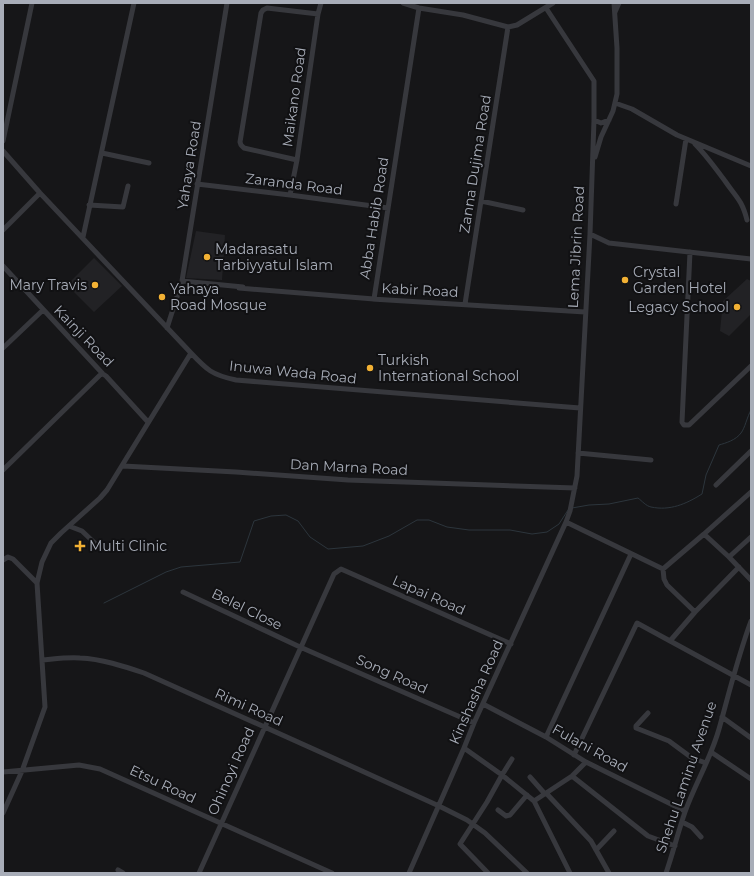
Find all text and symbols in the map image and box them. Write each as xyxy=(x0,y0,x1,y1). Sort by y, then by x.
street label: Maikano Road xyxy=(278,46,310,148)
street label: Zanna Dujima Road xyxy=(455,93,495,235)
street label: Yahaya Road xyxy=(173,119,205,211)
street label: Abba Habib Road xyxy=(355,156,393,280)
street label: Zaranda Road xyxy=(244,169,344,199)
street label: Lema Jibrin Road xyxy=(564,185,588,309)
place label: Madarasatu Tarbiyyatul Islam xyxy=(215,240,333,274)
marker: Madarasatu Tarbiyyatul Islam xyxy=(202,252,212,262)
place label: Crystal Garden Hotel xyxy=(633,263,726,297)
marker: Crystal Garden Hotel xyxy=(620,275,630,285)
place label: Mary Travis xyxy=(9,276,87,294)
street label: Kabir Road xyxy=(381,279,459,301)
marker: Mary Travis xyxy=(90,280,100,290)
place label: Yahaya Road Mosque xyxy=(170,280,267,314)
marker: Yahaya Road Mosque xyxy=(157,292,167,302)
place label: Legacy School xyxy=(628,298,729,316)
street label: Kainji Road xyxy=(50,301,118,371)
marker: Legacy School xyxy=(732,302,742,312)
place label: Turkish International School xyxy=(378,351,519,385)
street label: Inuwa Wada Road xyxy=(228,356,358,388)
marker: Turkish International School xyxy=(365,363,375,373)
street label: Dan Marna Road xyxy=(290,455,408,479)
place label: Multi Clinic xyxy=(89,537,167,555)
marker: Multi Clinic xyxy=(74,540,86,552)
street label: Lapai Road xyxy=(390,571,468,619)
street label: Belel Close xyxy=(209,584,285,634)
street label: Kinshasha Road xyxy=(445,637,507,747)
street label: Song Road xyxy=(353,650,431,698)
street label: Rimi Road xyxy=(212,684,286,730)
street label: Shehu Laminu Avenue xyxy=(652,699,720,855)
street label: Fulani Road xyxy=(549,720,631,776)
street label: Ohinoyi Road xyxy=(204,724,258,818)
street label: Etsu Road xyxy=(127,761,199,807)

